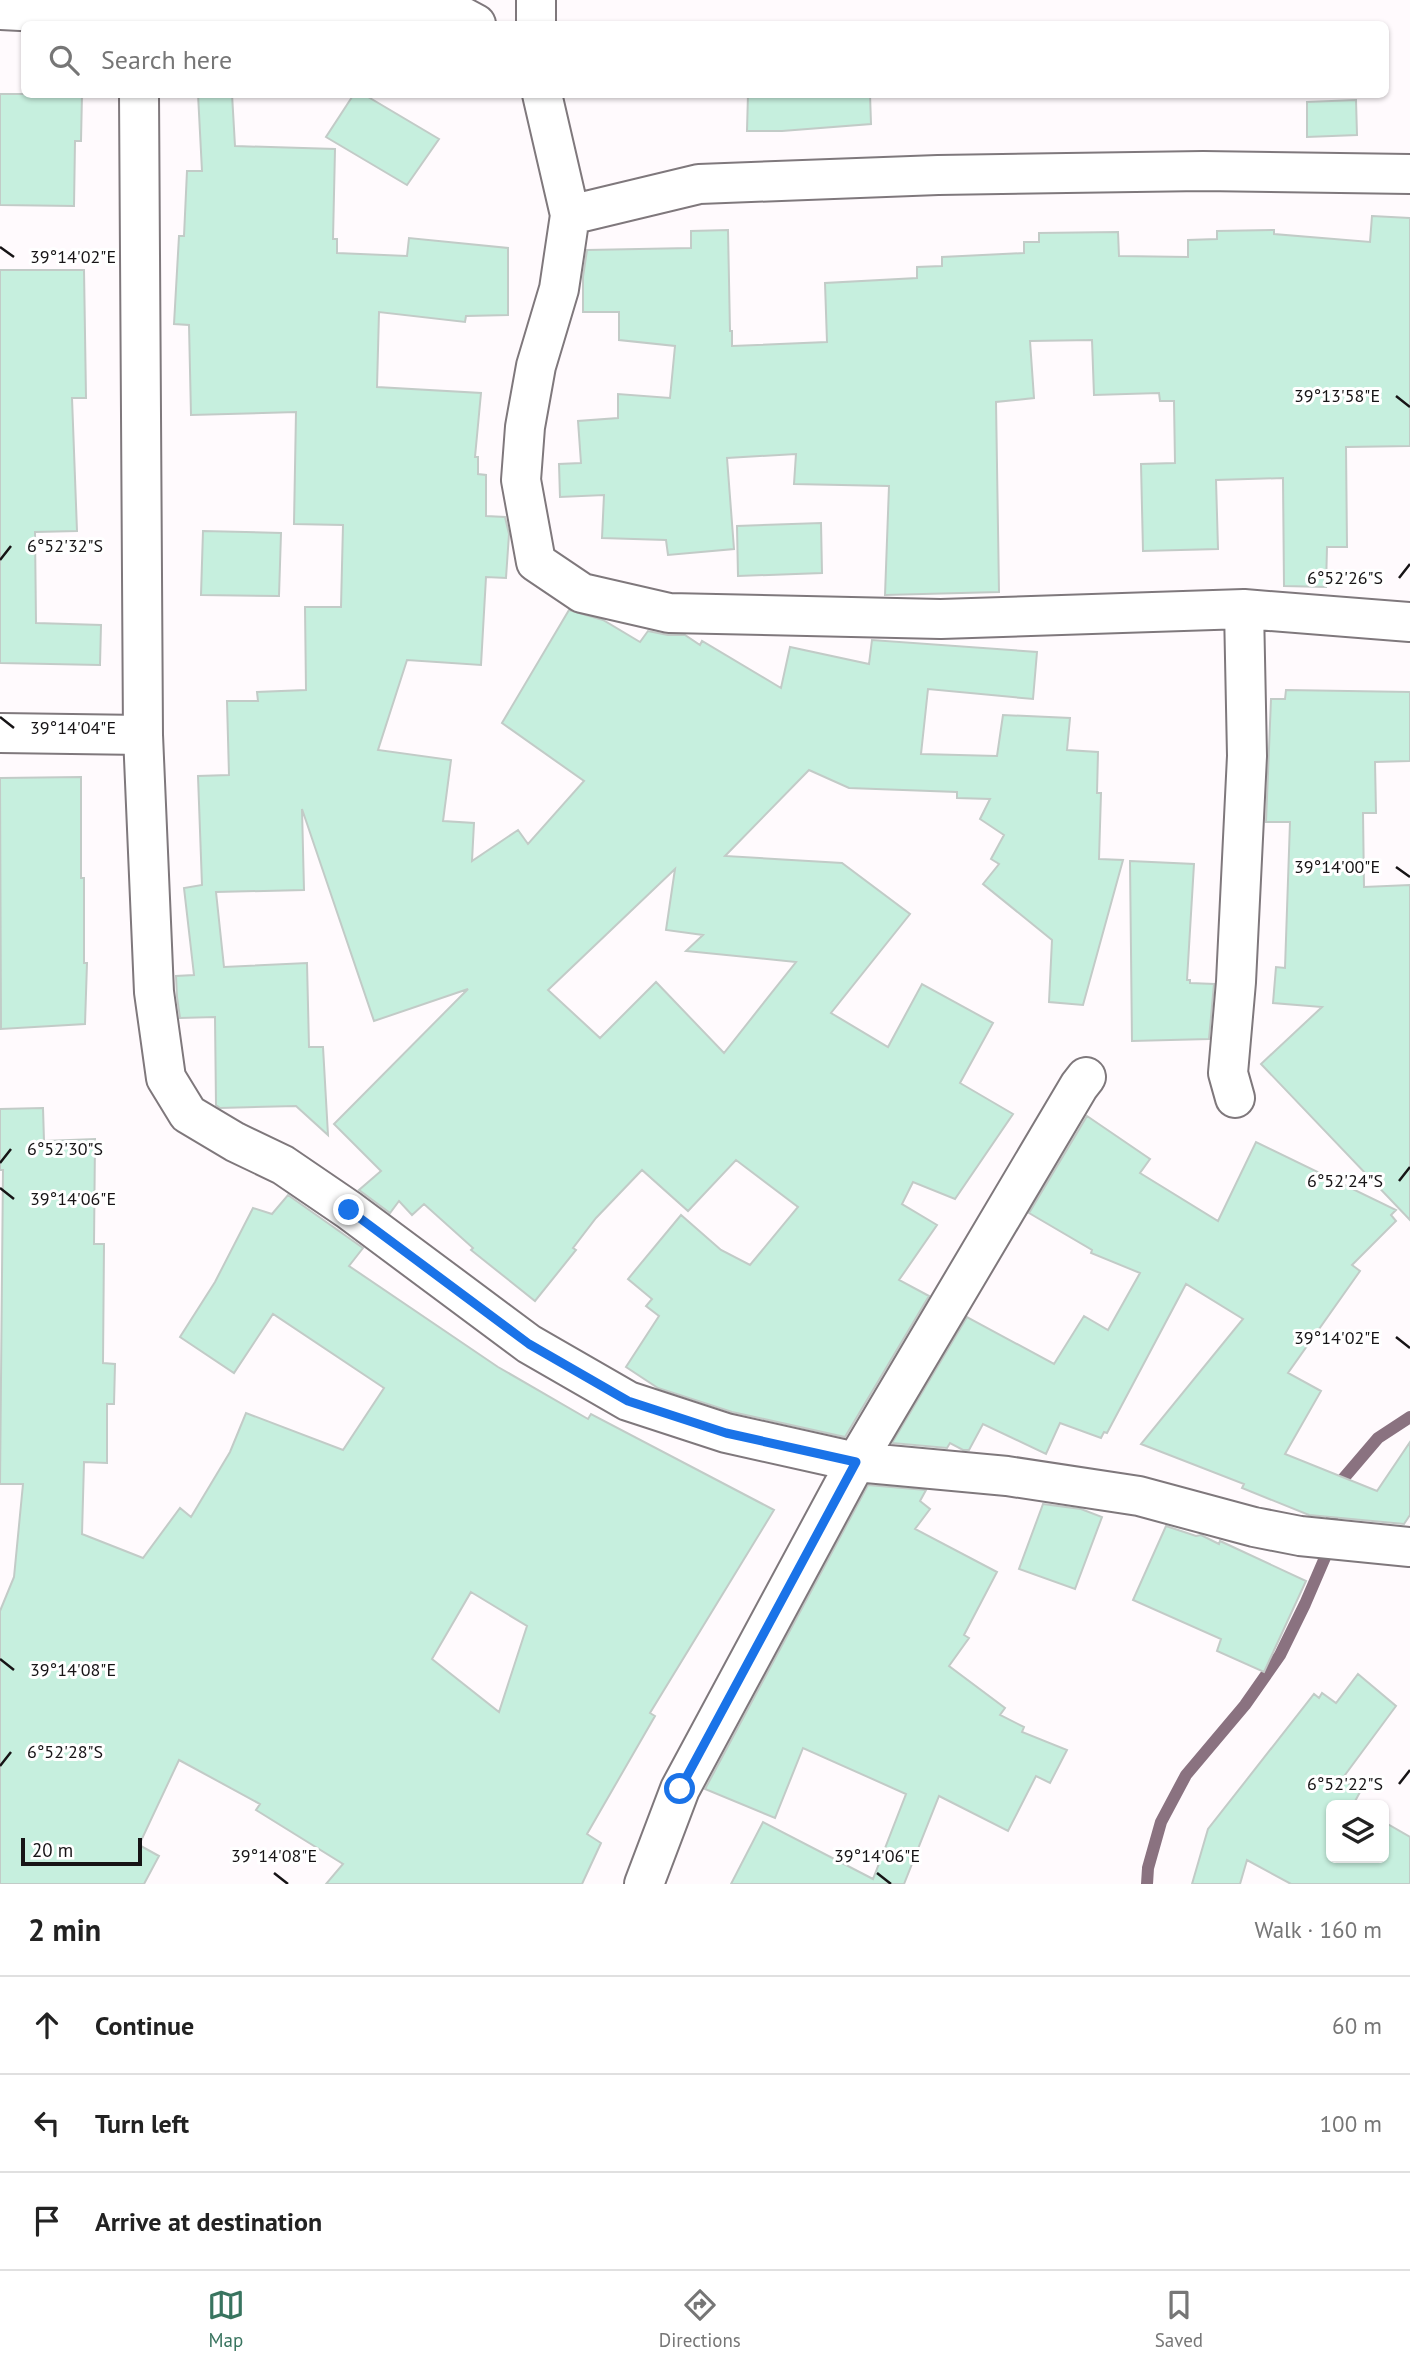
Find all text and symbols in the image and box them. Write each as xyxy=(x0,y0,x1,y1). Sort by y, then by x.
search box xyxy=(21,21,1389,98)
icon: search xyxy=(45,41,83,79)
text: Search here xyxy=(101,43,232,76)
text: 39°14'02"E xyxy=(30,245,116,268)
text: 39°13'58"E xyxy=(1294,384,1380,407)
text: 6°52'32"S xyxy=(27,534,103,557)
text: 6°52'26"S xyxy=(1307,566,1383,589)
text: 39°14'04"E xyxy=(30,716,116,739)
text: 39°14'00"E xyxy=(1294,855,1380,878)
text: 6°52'30"S xyxy=(27,1137,103,1160)
text: 6°52'24"S xyxy=(1307,1169,1383,1192)
text: 39°14'06"E xyxy=(30,1187,116,1210)
route end xyxy=(333,1194,364,1225)
text: 39°14'02"E xyxy=(1294,1326,1380,1349)
text: 39°14'08"E xyxy=(30,1658,116,1681)
text: 6°52'28"S xyxy=(27,1740,103,1763)
text: 6°52'22"S xyxy=(1307,1772,1383,1795)
route start xyxy=(664,1773,695,1804)
map controls xyxy=(1326,1800,1389,1863)
button: layers xyxy=(1326,1800,1389,1863)
scale bar xyxy=(21,1835,142,1867)
text: 20 m xyxy=(32,1838,73,1862)
text: 39°14'08"E xyxy=(231,1844,317,1867)
text: 39°14'06"E xyxy=(834,1844,920,1867)
text: 2 min xyxy=(28,1910,101,1949)
text: Walk · 160 m xyxy=(1255,1915,1382,1944)
icon: ahead xyxy=(28,2006,66,2044)
text: Continue xyxy=(95,2009,194,2042)
text: 60 m xyxy=(1332,2011,1382,2040)
icon: left xyxy=(28,2104,66,2142)
text: Turn left xyxy=(95,2107,189,2140)
text: 100 m xyxy=(1320,2109,1382,2138)
icon: arrive xyxy=(28,2202,66,2240)
text: Arrive at destination xyxy=(95,2205,322,2238)
tab: Map xyxy=(207,2286,245,2352)
tab: Directions xyxy=(659,2286,741,2352)
tab: Saved xyxy=(1155,2286,1203,2352)

